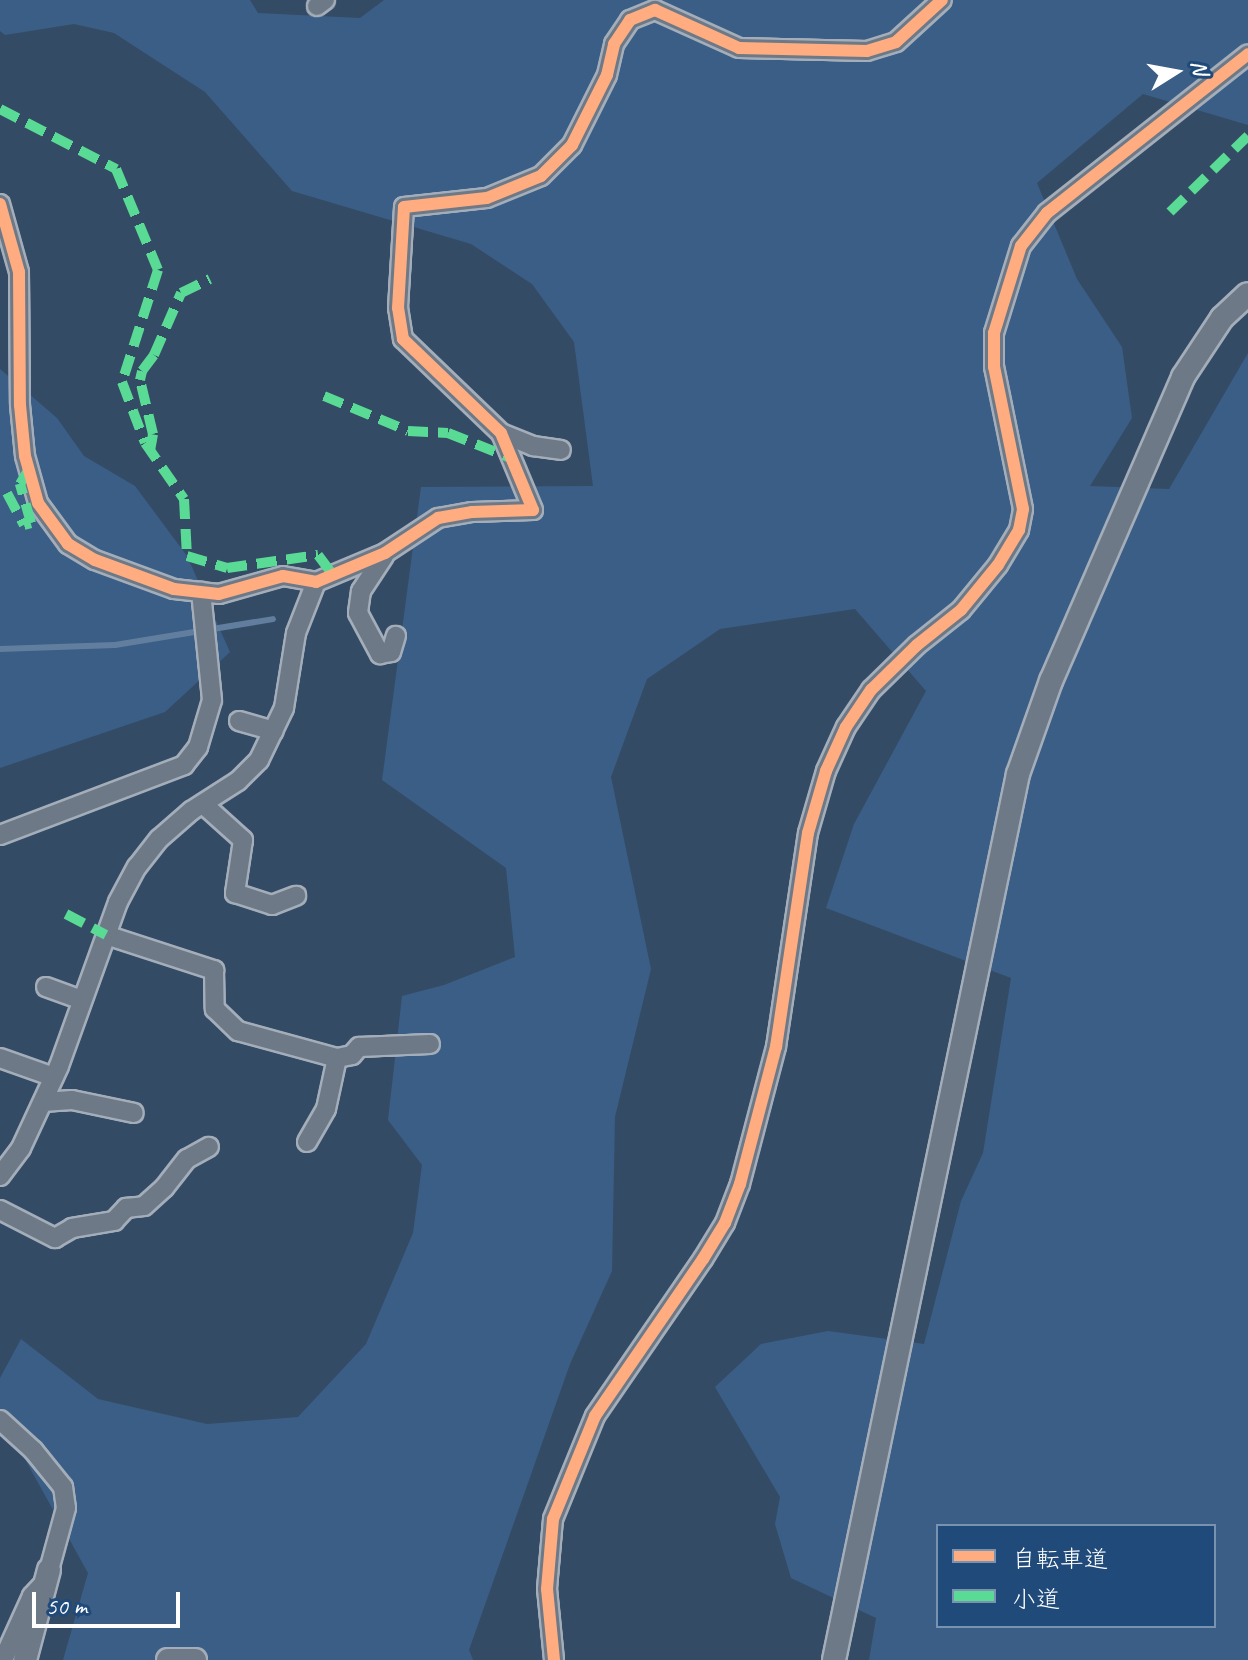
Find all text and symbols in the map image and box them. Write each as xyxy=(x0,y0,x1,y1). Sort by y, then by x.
north arrow xyxy=(1136,32,1216,112)
text: N xyxy=(1185,58,1215,77)
legend xyxy=(936,1524,1216,1628)
text: 自転車道 xyxy=(1012,1544,1108,1574)
scale bar xyxy=(36,1576,184,1626)
text: 小道 xyxy=(1012,1584,1060,1614)
text: 50 m xyxy=(46,1591,87,1621)

